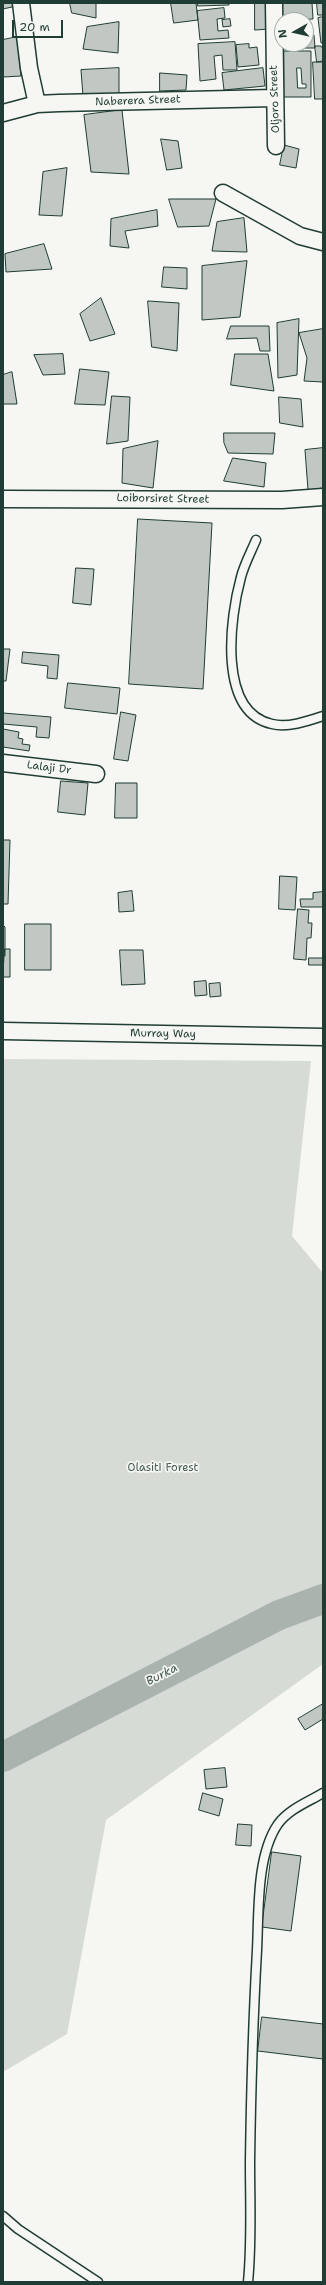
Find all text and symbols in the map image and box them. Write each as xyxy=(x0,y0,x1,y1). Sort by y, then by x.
scale bar xyxy=(14,12,65,38)
north arrow xyxy=(274,12,314,52)
text: 20 m xyxy=(19,19,50,35)
text: N xyxy=(275,28,291,39)
street label: Oljoro Street xyxy=(267,65,283,133)
street label: Naberera Street xyxy=(95,93,181,109)
street label: Loiborsiret Street xyxy=(117,492,209,506)
street label: Lalaji Dr xyxy=(26,759,72,777)
street label: Murray Way xyxy=(130,1027,196,1041)
park label: Olasiti Forest xyxy=(128,1461,198,1475)
water label: Burka xyxy=(144,1661,180,1689)

